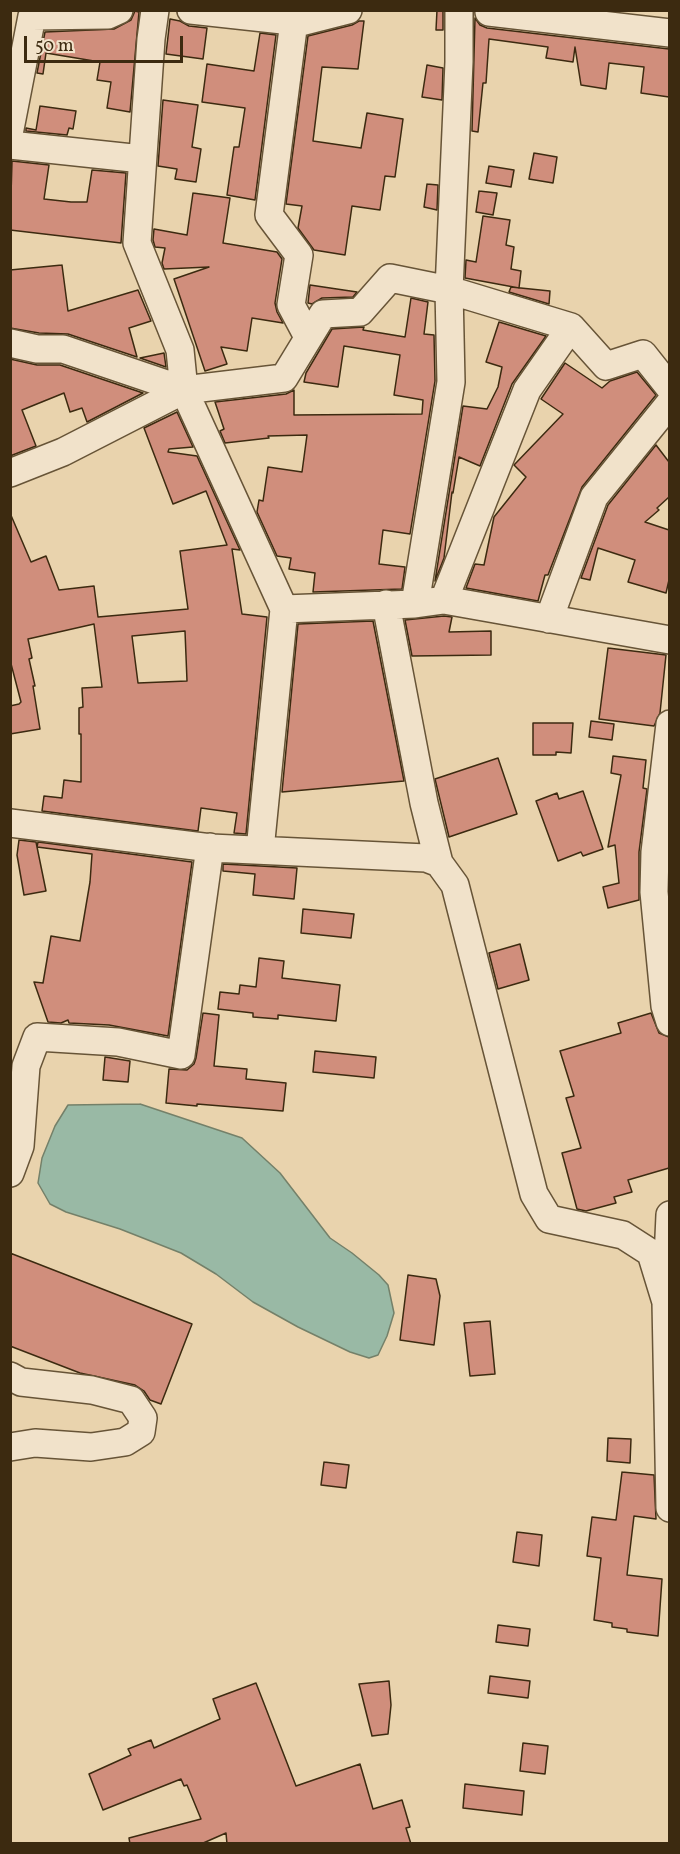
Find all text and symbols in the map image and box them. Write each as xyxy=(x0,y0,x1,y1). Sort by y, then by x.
scale bar xyxy=(27,24,186,62)
text: 50 m xyxy=(35,34,74,59)

